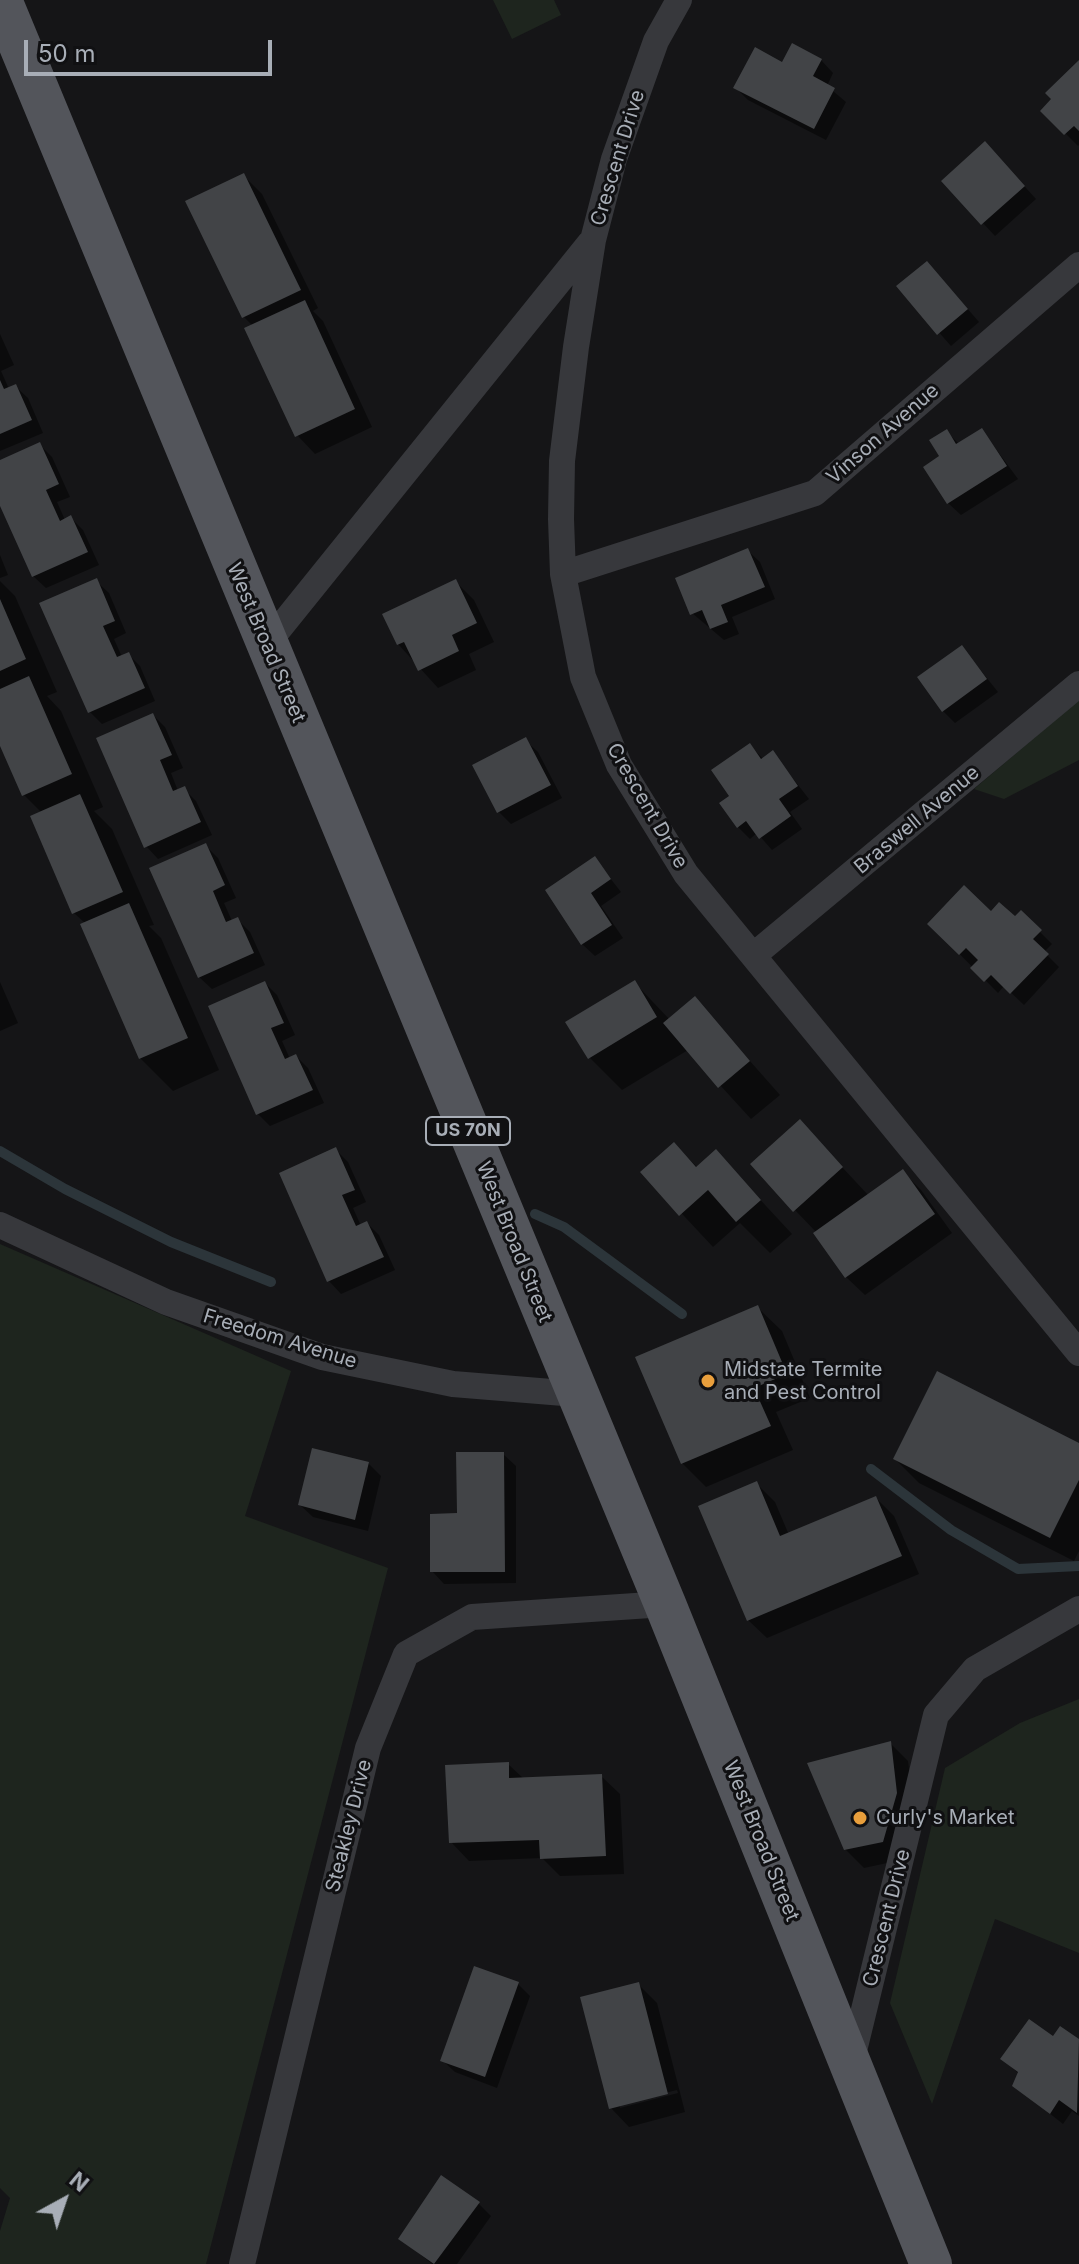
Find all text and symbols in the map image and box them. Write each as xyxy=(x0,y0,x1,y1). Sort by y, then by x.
scale bar xyxy=(28,24,276,74)
text: 50 m xyxy=(38,39,96,68)
street label: Crescent Drive xyxy=(586,87,650,229)
street label: Vinson Avenue xyxy=(822,379,944,489)
street label: West Broad Street xyxy=(222,560,310,726)
street label: Crescent Drive xyxy=(601,739,693,873)
street label: Braswell Avenue xyxy=(850,761,984,879)
road number: US 70N xyxy=(426,1117,510,1145)
street label: West Broad Street xyxy=(471,1158,557,1326)
street label: Freedom Avenue xyxy=(200,1304,360,1374)
place label: Midstate Termite and Pest Control xyxy=(724,1358,882,1405)
marker: Midstate Termite and Pest Control xyxy=(699,1372,717,1390)
street label: Steakley Drive xyxy=(321,1757,377,1895)
street label: West Broad Street xyxy=(718,1757,804,1925)
place label: Curly's Market xyxy=(876,1806,1015,1830)
marker: Curly's Market xyxy=(851,1809,869,1827)
street label: Crescent Drive xyxy=(858,1847,916,1989)
north arrow xyxy=(24,2160,104,2240)
text: N xyxy=(65,2166,94,2197)

